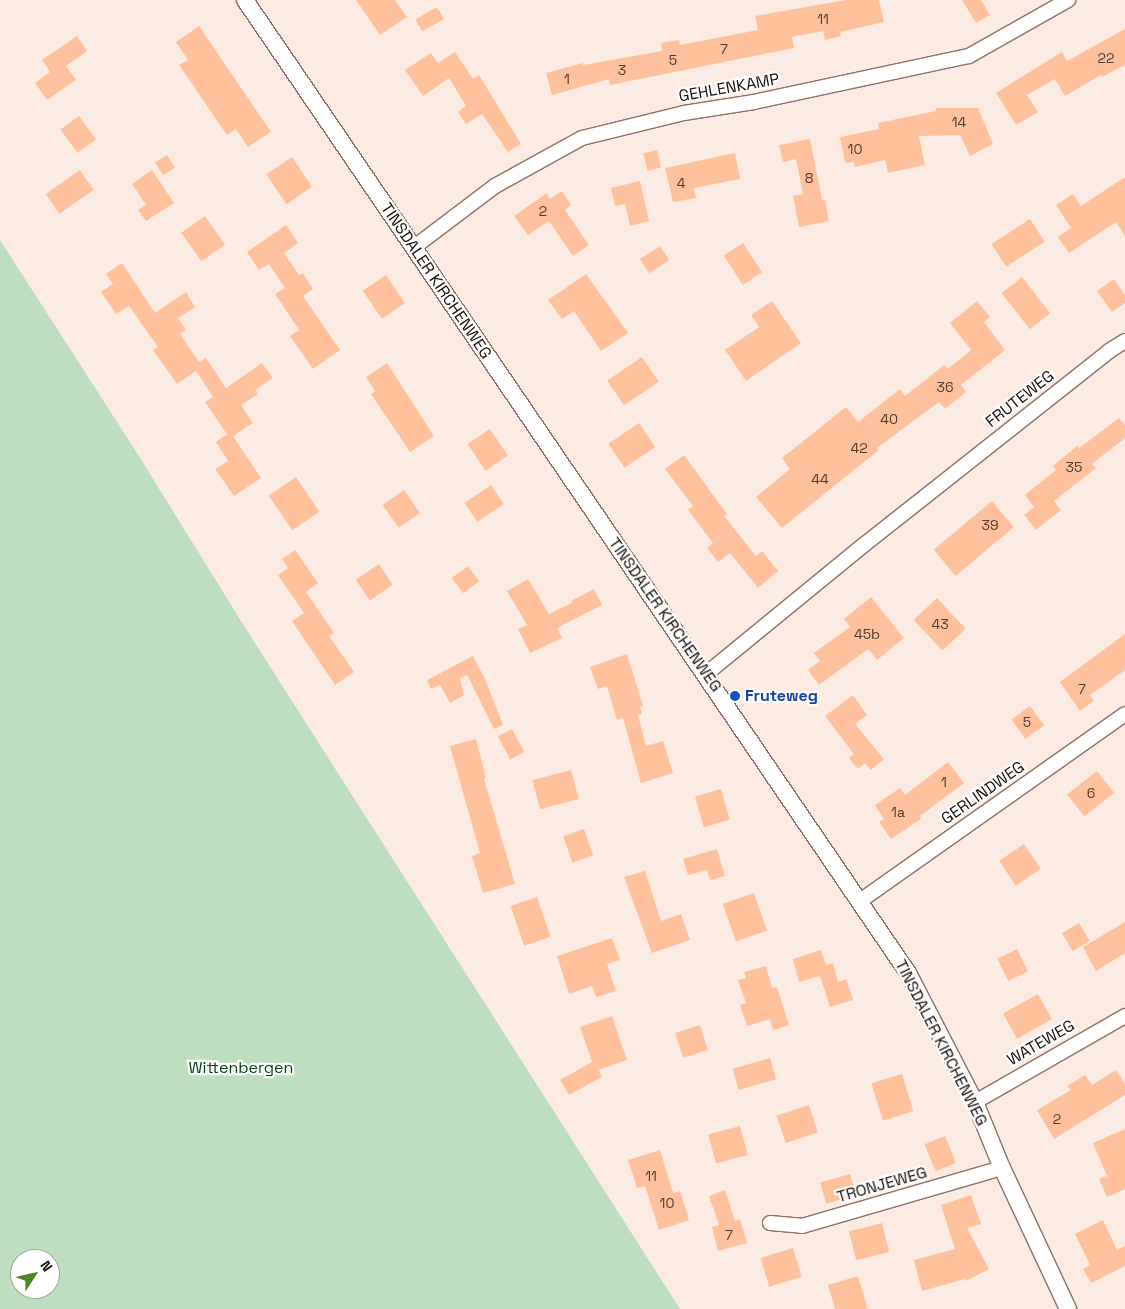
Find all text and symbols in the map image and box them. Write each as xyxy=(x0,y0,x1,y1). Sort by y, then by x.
house number: 11 xyxy=(817,11,829,27)
house number: 7 xyxy=(720,41,728,57)
house number: 22 xyxy=(1098,50,1114,66)
house number: 5 xyxy=(669,52,677,68)
house number: 3 xyxy=(618,62,626,78)
street label: GEHLENKAMP xyxy=(677,70,781,106)
house number: 1 xyxy=(564,71,570,87)
house number: 14 xyxy=(952,114,966,130)
house number: 10 xyxy=(848,141,862,157)
house number: 8 xyxy=(805,170,813,186)
house number: 4 xyxy=(677,175,685,191)
street label: TINSDALER KIRCHENWEG xyxy=(377,199,495,363)
house number: 2 xyxy=(539,203,547,219)
street label: FRUTEWEG xyxy=(982,366,1058,432)
house number: 36 xyxy=(936,379,954,395)
house number: 40 xyxy=(880,411,898,427)
house number: 42 xyxy=(850,440,868,456)
house number: 35 xyxy=(1066,459,1082,475)
house number: 44 xyxy=(811,471,829,487)
house number: 39 xyxy=(981,517,999,533)
street label: TINSDALER KIRCHENWEG xyxy=(604,534,726,696)
house number: 43 xyxy=(931,616,949,632)
house number: 45b xyxy=(854,626,880,642)
house number: 7 xyxy=(1078,681,1086,697)
place label: Fruteweg xyxy=(745,686,818,706)
marker: Fruteweg xyxy=(729,690,741,702)
house number: 5 xyxy=(1023,714,1031,730)
street label: GERLINDWEG xyxy=(938,757,1028,829)
house number: 1 xyxy=(941,774,947,790)
house number: 6 xyxy=(1087,785,1095,801)
house number: 1a xyxy=(891,804,905,820)
street label: TINSDALER KIRCHENWEG xyxy=(891,957,991,1129)
street label: WATEWEG xyxy=(1004,1016,1078,1070)
park label: Wittenbergen xyxy=(189,1058,293,1078)
house number: 2 xyxy=(1053,1111,1061,1127)
street label: TRONJEWEG xyxy=(835,1163,929,1207)
house number: 11 xyxy=(645,1168,657,1184)
house number: 10 xyxy=(660,1195,674,1211)
house number: 7 xyxy=(725,1227,733,1243)
north arrow xyxy=(10,1249,60,1299)
text: N xyxy=(36,1257,57,1275)

